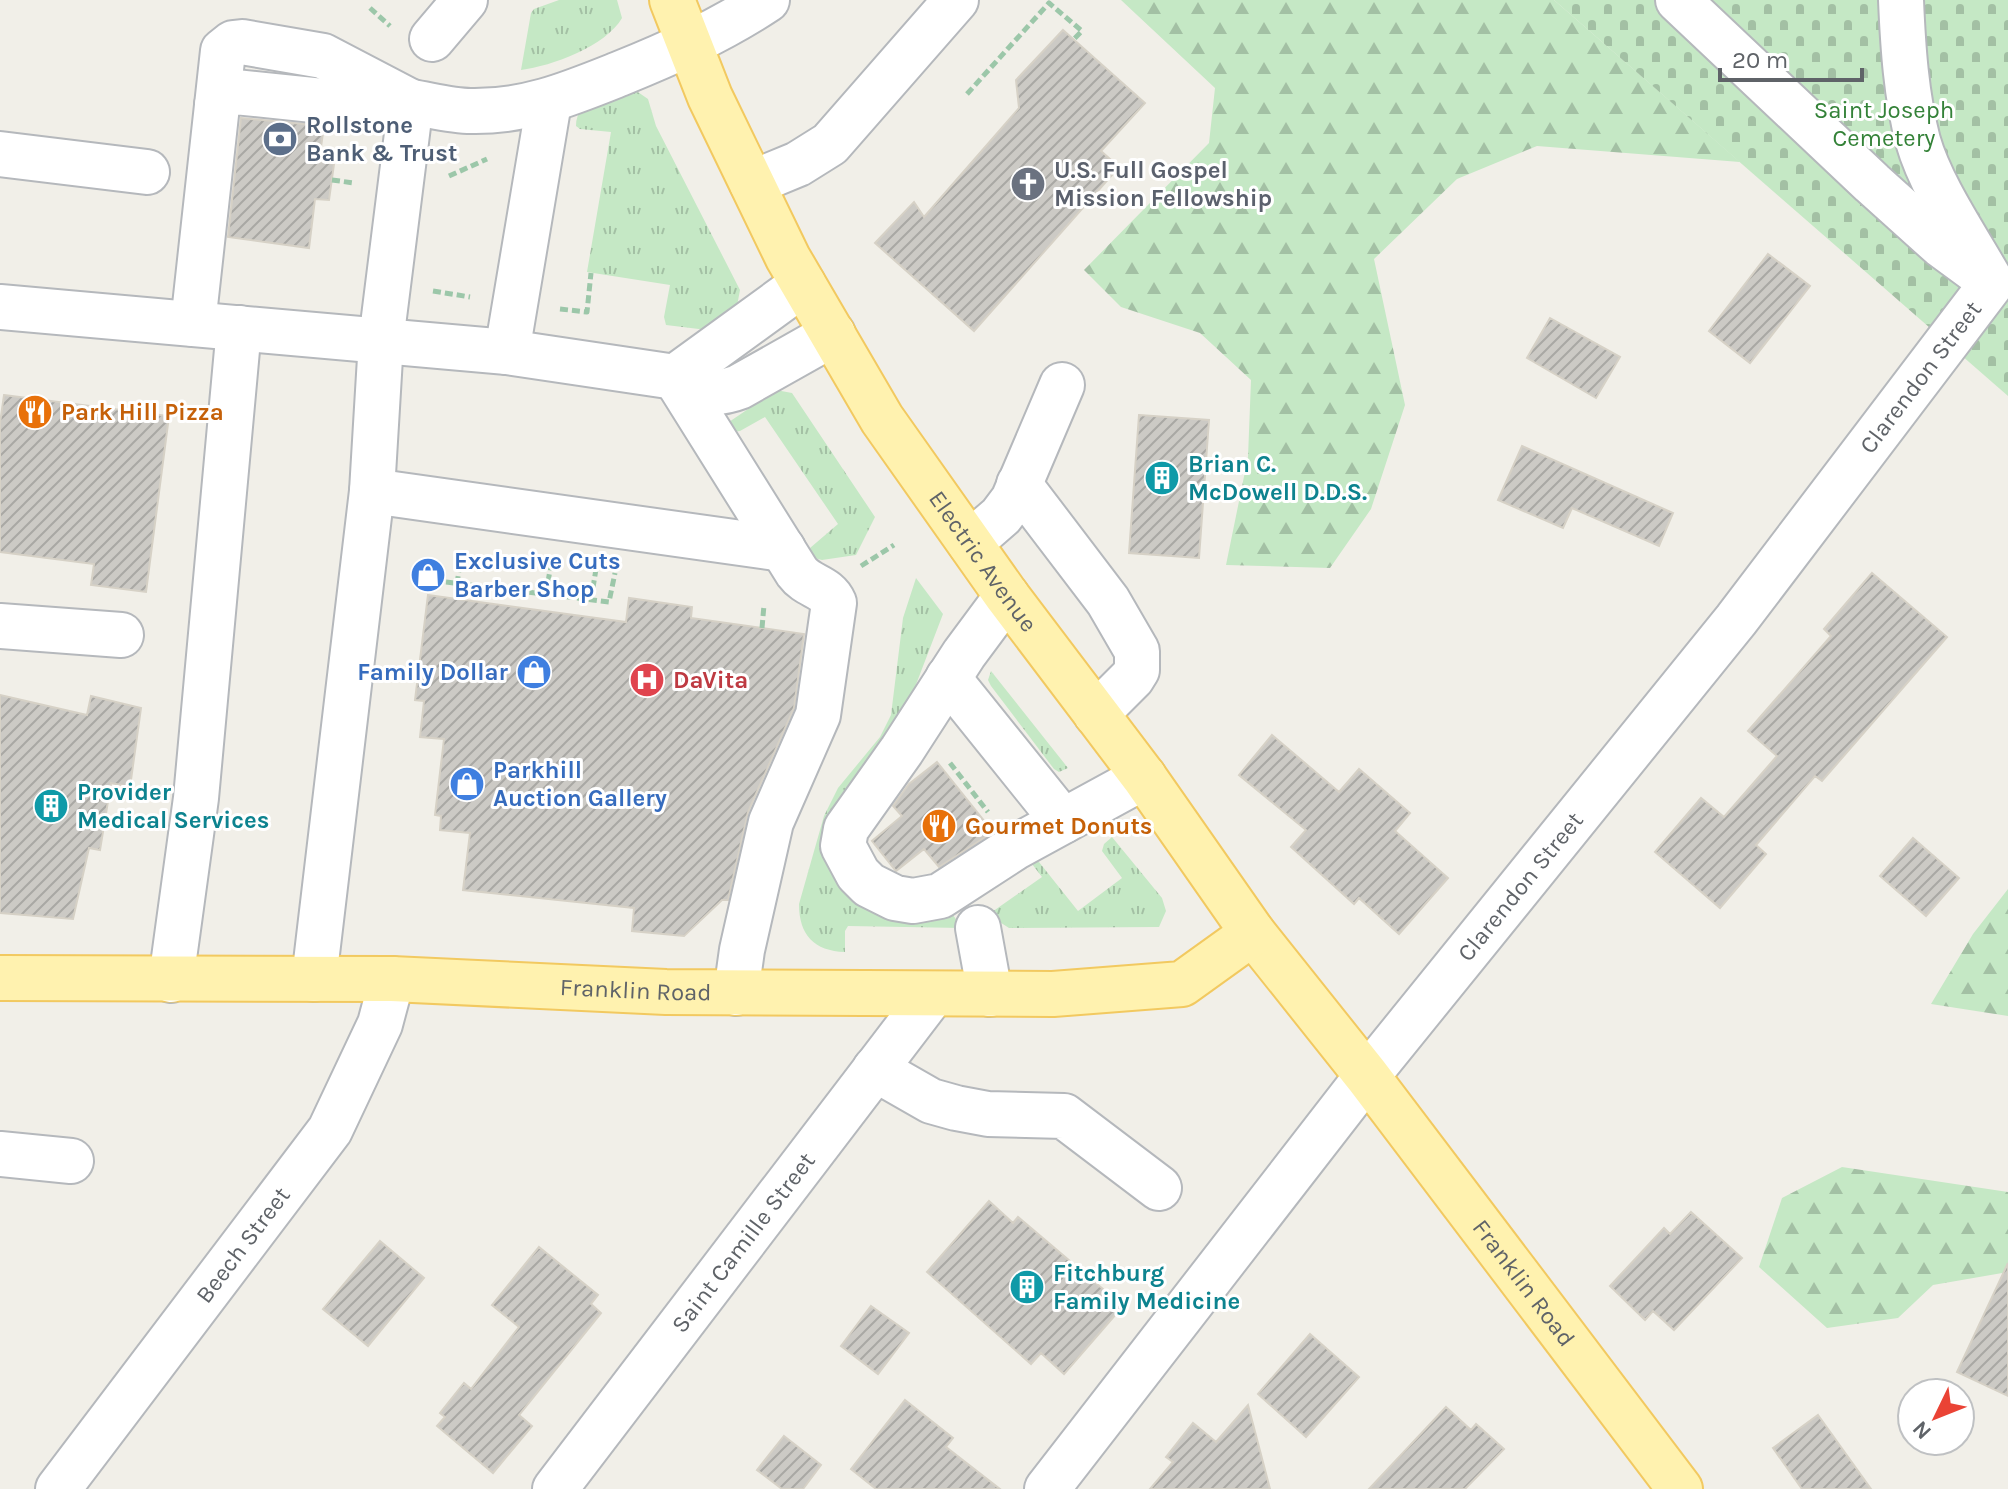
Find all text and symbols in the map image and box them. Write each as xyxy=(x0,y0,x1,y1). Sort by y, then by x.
scale bar xyxy=(1720,32,1862,82)
text: 20 m xyxy=(1732,46,1788,74)
park label: Saint Joseph Cemetery xyxy=(1814,96,1954,152)
place label: Rollstone Bank & Trust xyxy=(306,111,457,167)
bank icon: Rollstone Bank & Trust xyxy=(261,120,299,158)
place label: U.S. Full Gospel Mission Fellowship xyxy=(1054,156,1272,212)
church icon: U.S. Full Gospel Mission Fellowship xyxy=(1009,165,1047,203)
street label: Clarendon Street xyxy=(1854,296,1987,459)
restaurant icon: Park Hill Pizza xyxy=(16,393,54,431)
place label: Park Hill Pizza xyxy=(61,398,224,426)
place label: Brian C. McDowell D.D.S. xyxy=(1188,450,1367,506)
building icon: Brian C. McDowell D.D.S. xyxy=(1143,459,1181,497)
street label: Electric Avenue xyxy=(923,485,1043,637)
place label: Exclusive Cuts Barber Shop xyxy=(454,547,621,603)
shop icon: Exclusive Cuts Barber Shop xyxy=(409,556,447,594)
shop icon: Family Dollar xyxy=(515,653,553,691)
place label: Family Dollar xyxy=(357,658,509,686)
hospital icon: DaVita xyxy=(628,661,666,699)
place label: DaVita xyxy=(673,666,748,694)
place label: Parkhill Auction Gallery xyxy=(493,756,667,812)
shop icon: Parkhill Auction Gallery xyxy=(448,765,486,803)
place label: Provider Medical Services xyxy=(77,778,269,834)
building icon: Provider Medical Services xyxy=(32,787,70,825)
street label: Clarendon Street xyxy=(1452,806,1589,967)
restaurant icon: Gourmet Donuts xyxy=(920,807,958,845)
place label: Gourmet Donuts xyxy=(965,812,1153,840)
street label: Franklin Road xyxy=(559,973,712,1006)
street label: Saint Camille Street xyxy=(665,1147,821,1338)
street label: Beech Street xyxy=(190,1182,296,1309)
street label: Franklin Road xyxy=(1467,1214,1581,1352)
place label: Fitchburg Family Medicine xyxy=(1053,1259,1240,1315)
building icon: Fitchburg Family Medicine xyxy=(1008,1268,1046,1306)
north arrow xyxy=(1896,1377,1976,1457)
text: N xyxy=(1907,1415,1937,1445)

